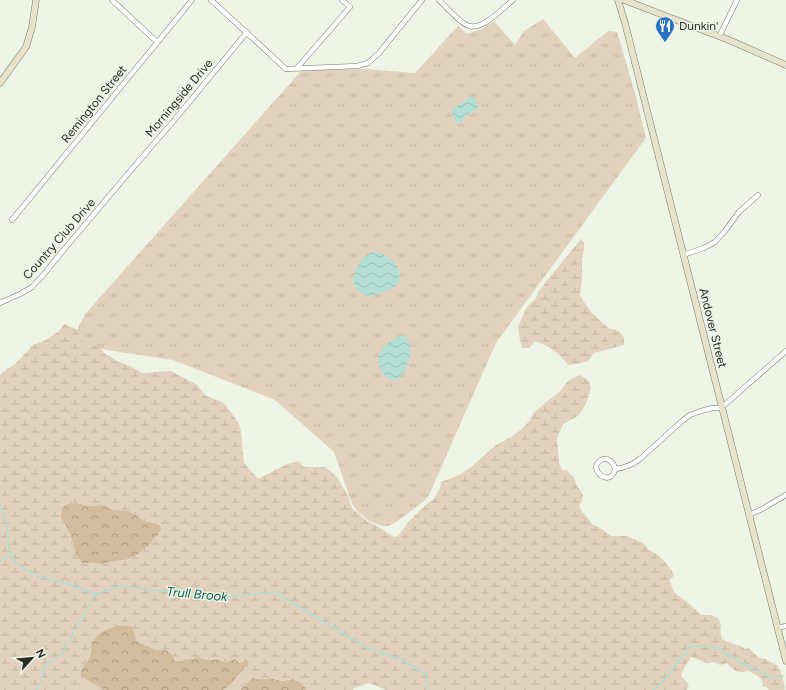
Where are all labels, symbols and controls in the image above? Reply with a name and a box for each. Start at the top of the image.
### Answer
restaurant icon: Dunkin' [654,15,676,43]
place label: Dunkin' [679,19,718,33]
street label: Morningside Drive [142,56,216,140]
street label: Remington Street [59,62,130,146]
street label: Country Club Drive [20,195,98,282]
street label: Andover Street [696,287,730,370]
water label: Trull Brook [166,584,229,604]
north arrow [12,638,52,678]
text: N [33,647,48,660]

